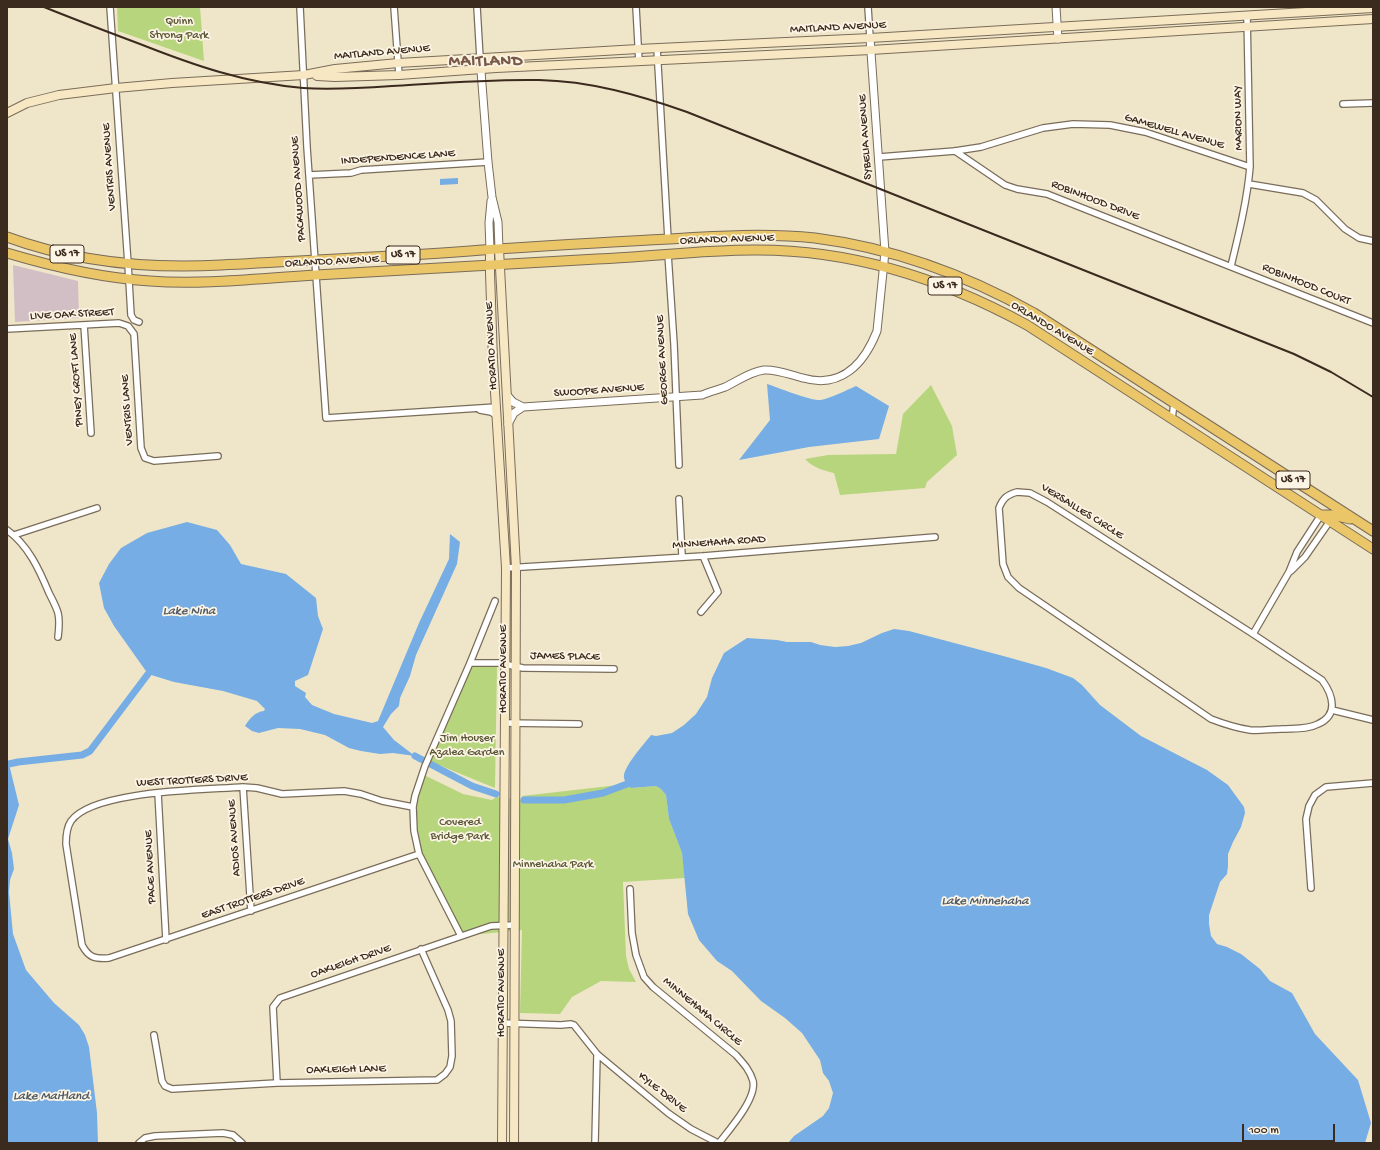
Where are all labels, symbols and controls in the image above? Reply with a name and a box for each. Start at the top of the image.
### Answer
park label: Quinn Strong Park [149,15,209,43]
street label: MAITLAND AVENUE [790,18,886,38]
street label: MAITLAND AVENUE [333,42,431,64]
district label: MAITLAND [449,53,523,73]
street label: MARION WAY [1231,85,1247,151]
street label: SYBELIA AVENUE [856,94,876,180]
street label: GAMEWELL AVENUE [1122,111,1226,153]
street label: VENTRIS AVENUE [100,123,120,211]
street label: PACKWOOD AVENUE [288,136,310,242]
street label: INDEPENDENCE LANE [340,147,456,169]
street label: ROBINHOOD DRIVE [1049,178,1141,224]
street label: ORLANDO AVENUE [680,231,774,249]
road number: US 17 [50,245,84,263]
road number: US 17 [386,246,420,264]
street label: ORLANDO AVENUE [285,252,379,272]
street label: ROBINHOOD COURT [1260,261,1352,309]
road number: US 17 [928,277,962,295]
street label: ORLANDO AVENUE [1008,299,1096,359]
street label: HORATIO AVENUE [482,301,502,391]
street label: LIVE OAK STREET [30,306,114,324]
street label: GEORGE AVENUE [653,315,673,405]
street label: PINEY CROFT LANE [67,333,87,427]
street label: VENTRIS LANE [118,374,138,446]
street label: SWOOPE AVENUE [553,381,645,401]
road number: US 17 [1276,471,1310,489]
street label: VERSAILLES CIRCLE [1038,481,1126,543]
street label: MINNEHAHA ROAD [672,533,766,553]
water label: Lake Nina [163,604,215,620]
street label: HORATIO AVENUE [497,625,511,713]
street label: JAMES PLACE [530,649,600,665]
park label: Jim Houser Azalea Garden [430,732,504,760]
street label: WEST TROTTERS DRIVE [136,771,248,791]
street label: ADIOS AVENUE [225,799,245,877]
park label: Covered Bridge Park [431,816,489,844]
street label: PACE AVENUE [142,830,160,904]
park label: Minnehaha Park [513,858,593,872]
street label: EAST TROTTERS DRIVE [199,875,307,923]
water label: Lake Minnehaha [942,894,1028,910]
street label: OAKLEIGH DRIVE [309,942,393,982]
street label: HORATIO AVENUE [495,949,509,1037]
street label: MINNEHAHA CIRCLE [659,975,745,1049]
street label: OAKLEIGH LANE [306,1062,386,1078]
street label: KYLE DRIVE [635,1069,689,1117]
water label: Lake Maitland [13,1089,89,1105]
scale bar [1244,1116,1337,1142]
text: 100 m [1249,1124,1279,1138]

